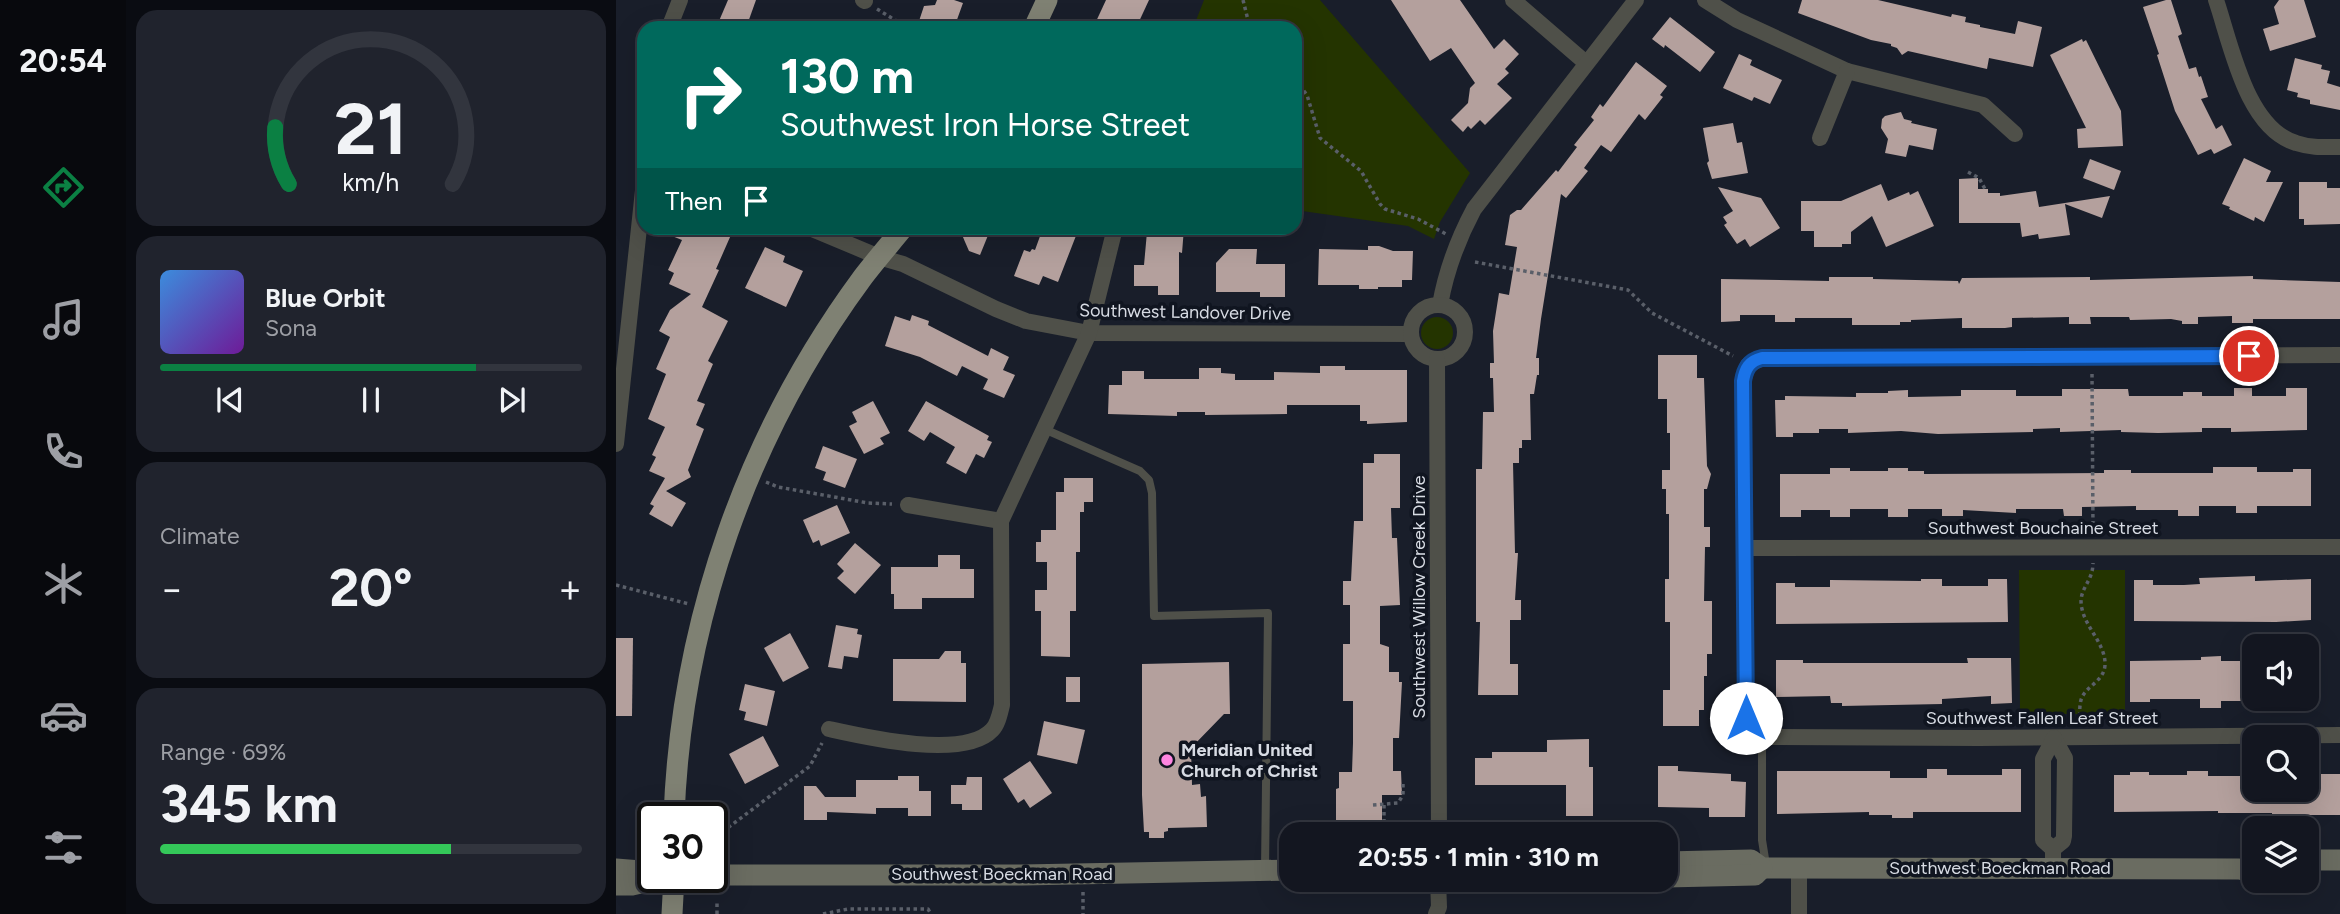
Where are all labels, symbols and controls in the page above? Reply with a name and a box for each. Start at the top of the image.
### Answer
text: 20:54 [19,42,107,80]
text: 130 m [780,46,914,105]
icon: right [665,49,756,140]
text: 21 [335,85,407,172]
text: Southwest Iron Horse Street [780,106,1190,144]
icon: directions [39,163,88,212]
text: km/h [342,167,400,197]
icon: arrive [737,182,775,220]
text: Then [665,185,723,217]
text: Blue Orbit [265,282,386,314]
icon: music [39,295,88,344]
street label: Southwest Landover Drive [1079,299,1291,325]
text: Sona [265,314,317,342]
pin [2219,326,2279,386]
icon: arrive [2230,337,2268,375]
icon: previous [211,381,249,419]
icon: pause [352,381,390,419]
icon: next [493,381,531,419]
icon: phone [39,427,88,476]
street label: Southwest Willow Creek Drive [1408,475,1430,719]
street label: Southwest Bouchaine Street [1928,517,2159,539]
text: Climate [160,522,239,550]
text: 20° [329,557,413,619]
icon: climate [39,559,88,608]
text: − [160,566,184,612]
text: + [558,566,582,612]
map controls [2242,634,2319,893]
button: sound [2242,634,2319,711]
position arrow [1709,681,1783,755]
icon: car [39,691,88,740]
street label: Southwest Fallen Leaf Street [1926,707,2158,729]
button: search [2242,725,2319,802]
text: Range · 69% [160,738,286,766]
place label: Meridian United Church of Christ [1181,739,1318,782]
marker: Meridian United Church of Christ [1159,752,1175,768]
text: 345 km [160,773,338,835]
speed limit sign: 30 [637,802,728,893]
button: layers [2242,816,2319,893]
icon: filters [39,823,88,872]
text: 20:55 · 1 min · 310 m [1358,841,1599,873]
street label: Southwest Boeckman Road [1889,857,2111,879]
street label: Southwest Boeckman Road [891,863,1113,885]

